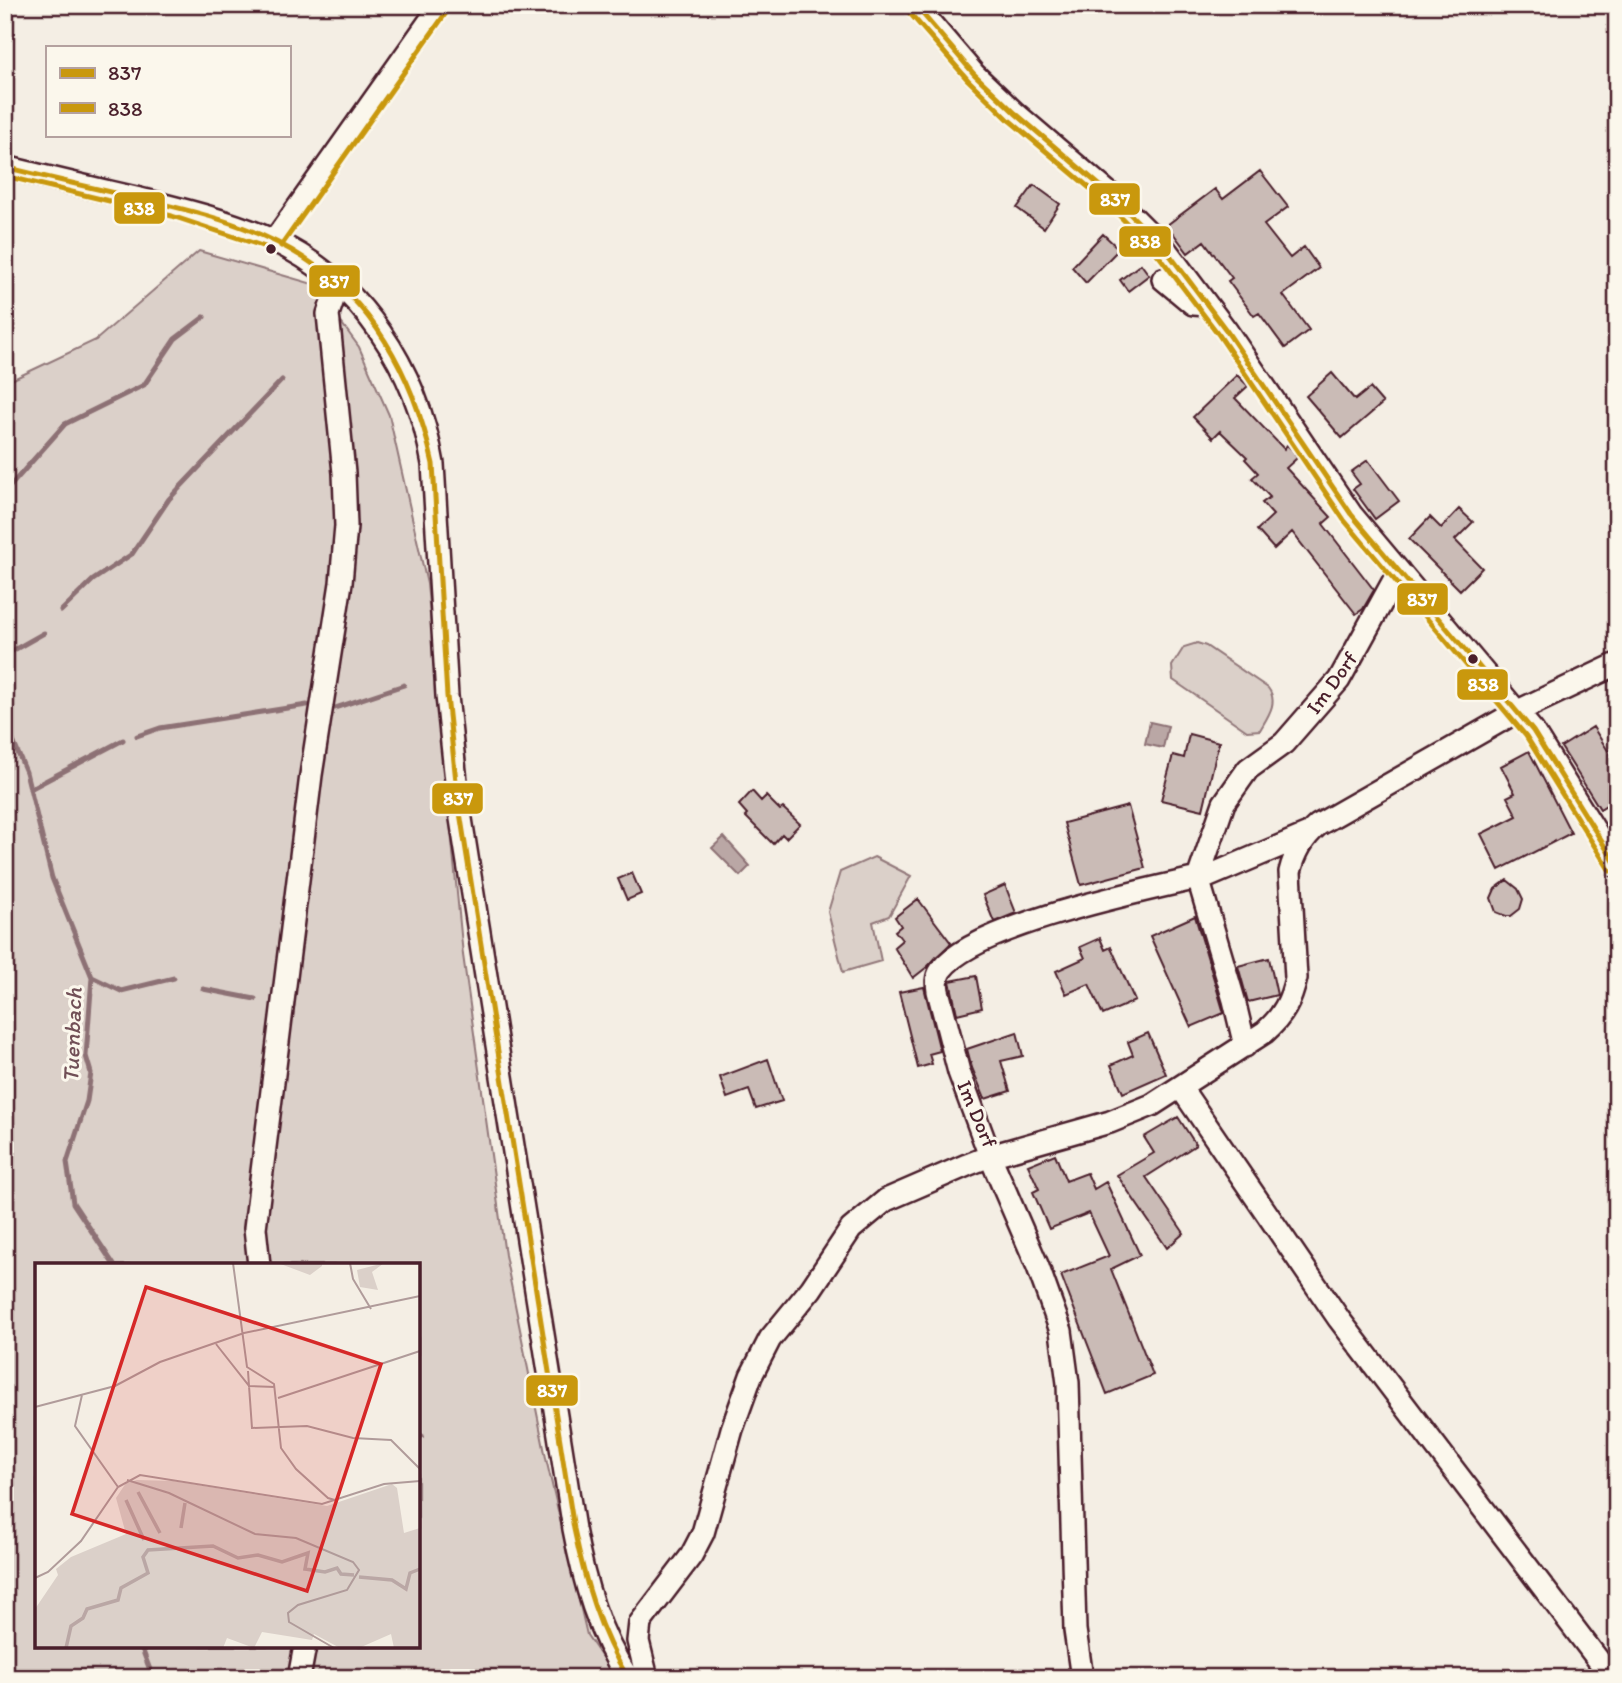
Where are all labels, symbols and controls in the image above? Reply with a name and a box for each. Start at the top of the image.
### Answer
legend [46,46,290,136]
text: 837 [108,60,141,85]
text: 838 [108,96,142,121]
line badge: 837 [1088,182,1141,216]
text: 837 [1100,188,1131,211]
line badge: 838 [113,191,166,225]
text: 838 [123,197,155,220]
line badge: 838 [1118,225,1172,258]
text: 838 [1129,230,1161,253]
unlabelled marker [264,242,278,256]
line badge: 837 [308,264,361,298]
text: 837 [319,270,350,293]
line badge: 837 [1396,582,1449,616]
text: 837 [1407,588,1438,611]
street label: Im Dorf [1301,647,1363,719]
unlabelled marker [1466,652,1480,666]
line badge: 838 [1456,668,1509,701]
text: 838 [1467,673,1499,696]
line badge: 837 [431,782,484,815]
text: 837 [443,787,474,810]
water label: Tuenbach [56,986,88,1083]
street label: Im Dorf [952,1076,1003,1151]
inset map [35,1263,420,1648]
line badge: 837 [525,1374,579,1407]
text: 837 [537,1379,568,1402]

